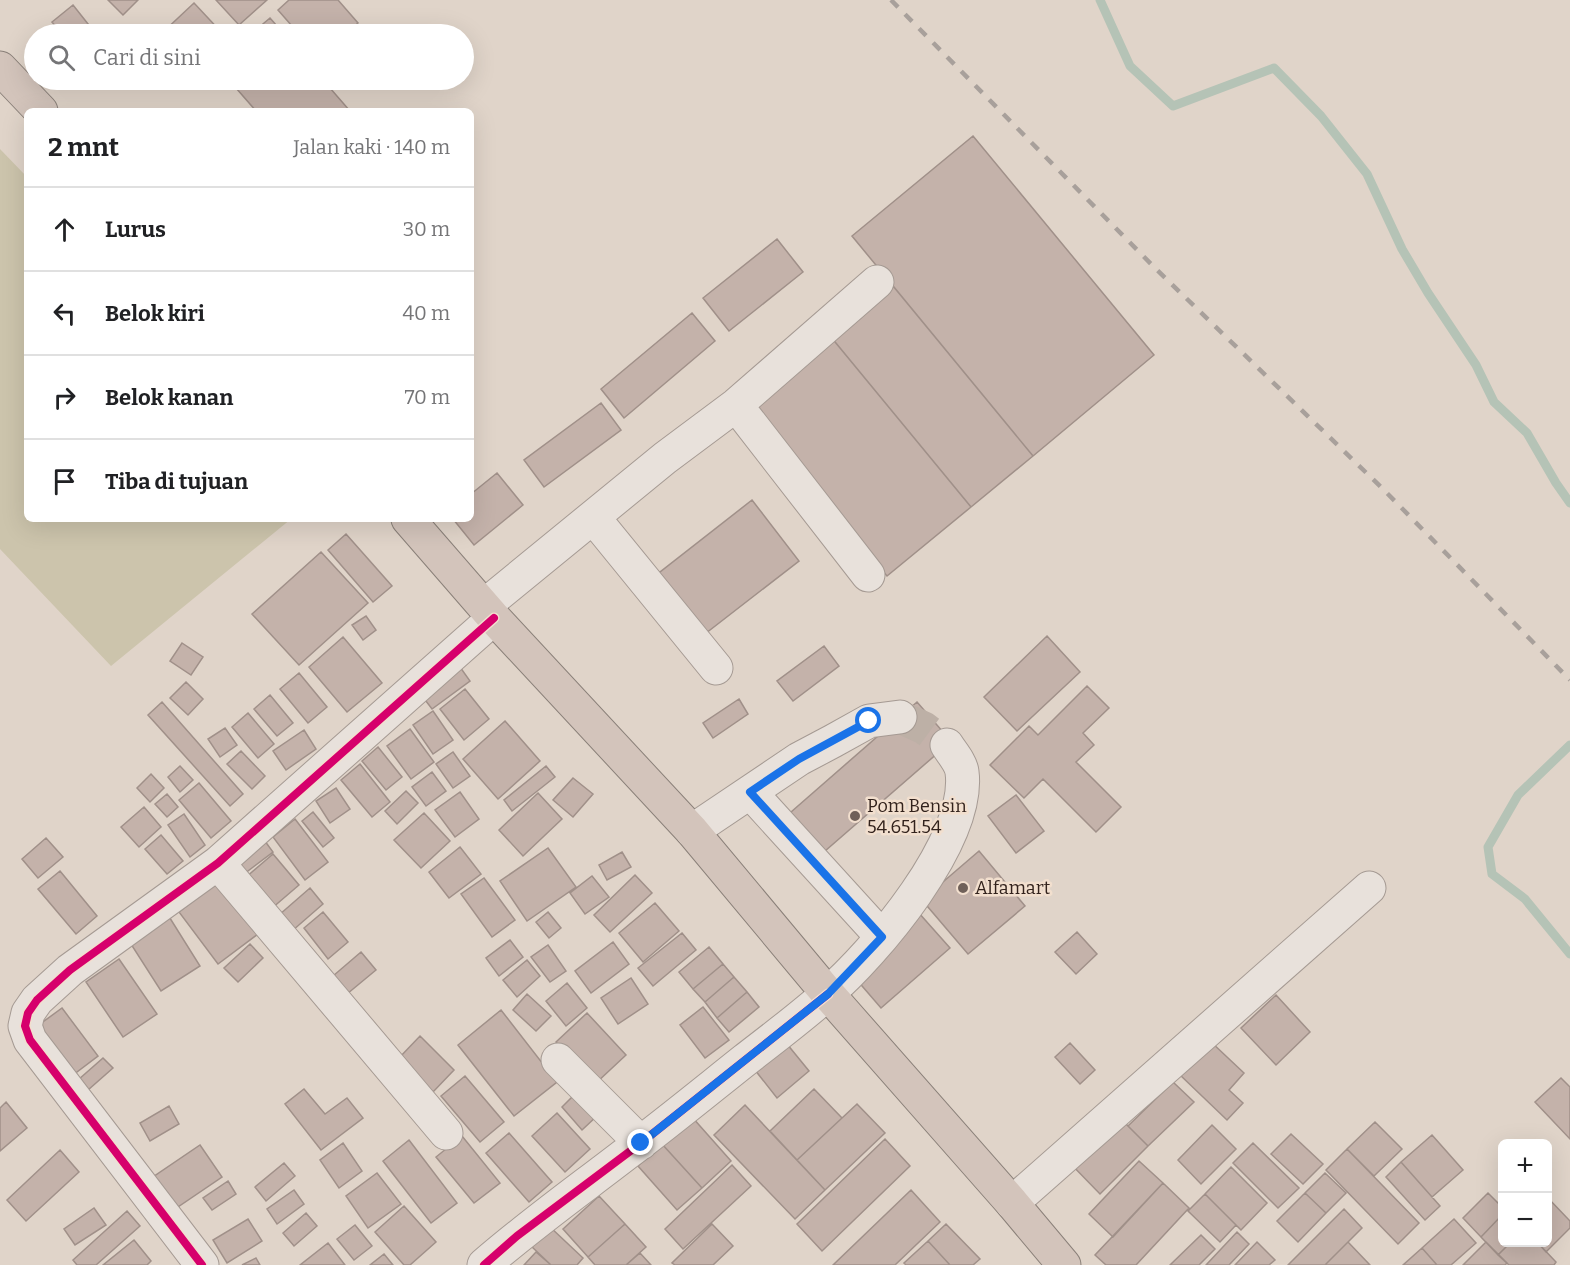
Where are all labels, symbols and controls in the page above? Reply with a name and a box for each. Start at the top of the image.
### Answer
search box [24,24,474,90]
icon: search [45,41,78,74]
text: Cari di sini [93,44,201,71]
text: 2 mnt [48,132,119,163]
text: Jalan kaki · 140 m [293,135,450,159]
icon: ahead [48,213,81,246]
text: Lurus [105,216,166,243]
text: 30 m [403,217,450,241]
icon: left [48,297,81,330]
text: Belok kiri [105,300,205,327]
text: 40 m [402,301,450,325]
icon: right [48,381,81,414]
text: Belok kanan [105,384,233,411]
text: 70 m [404,385,450,409]
icon: arrive [48,465,81,498]
text: Tiba di tujuan [105,468,248,495]
route start [855,707,881,733]
place label: Pom Bensin 54.651.54 [867,795,967,838]
marker: Pom Bensin 54.651.54 [848,809,862,823]
place label: Alfamart [975,877,1051,899]
marker: Alfamart [956,881,970,895]
route end [627,1129,653,1155]
map controls [1498,1139,1552,1247]
button: + [1498,1139,1552,1193]
button: − [1498,1193,1552,1247]

